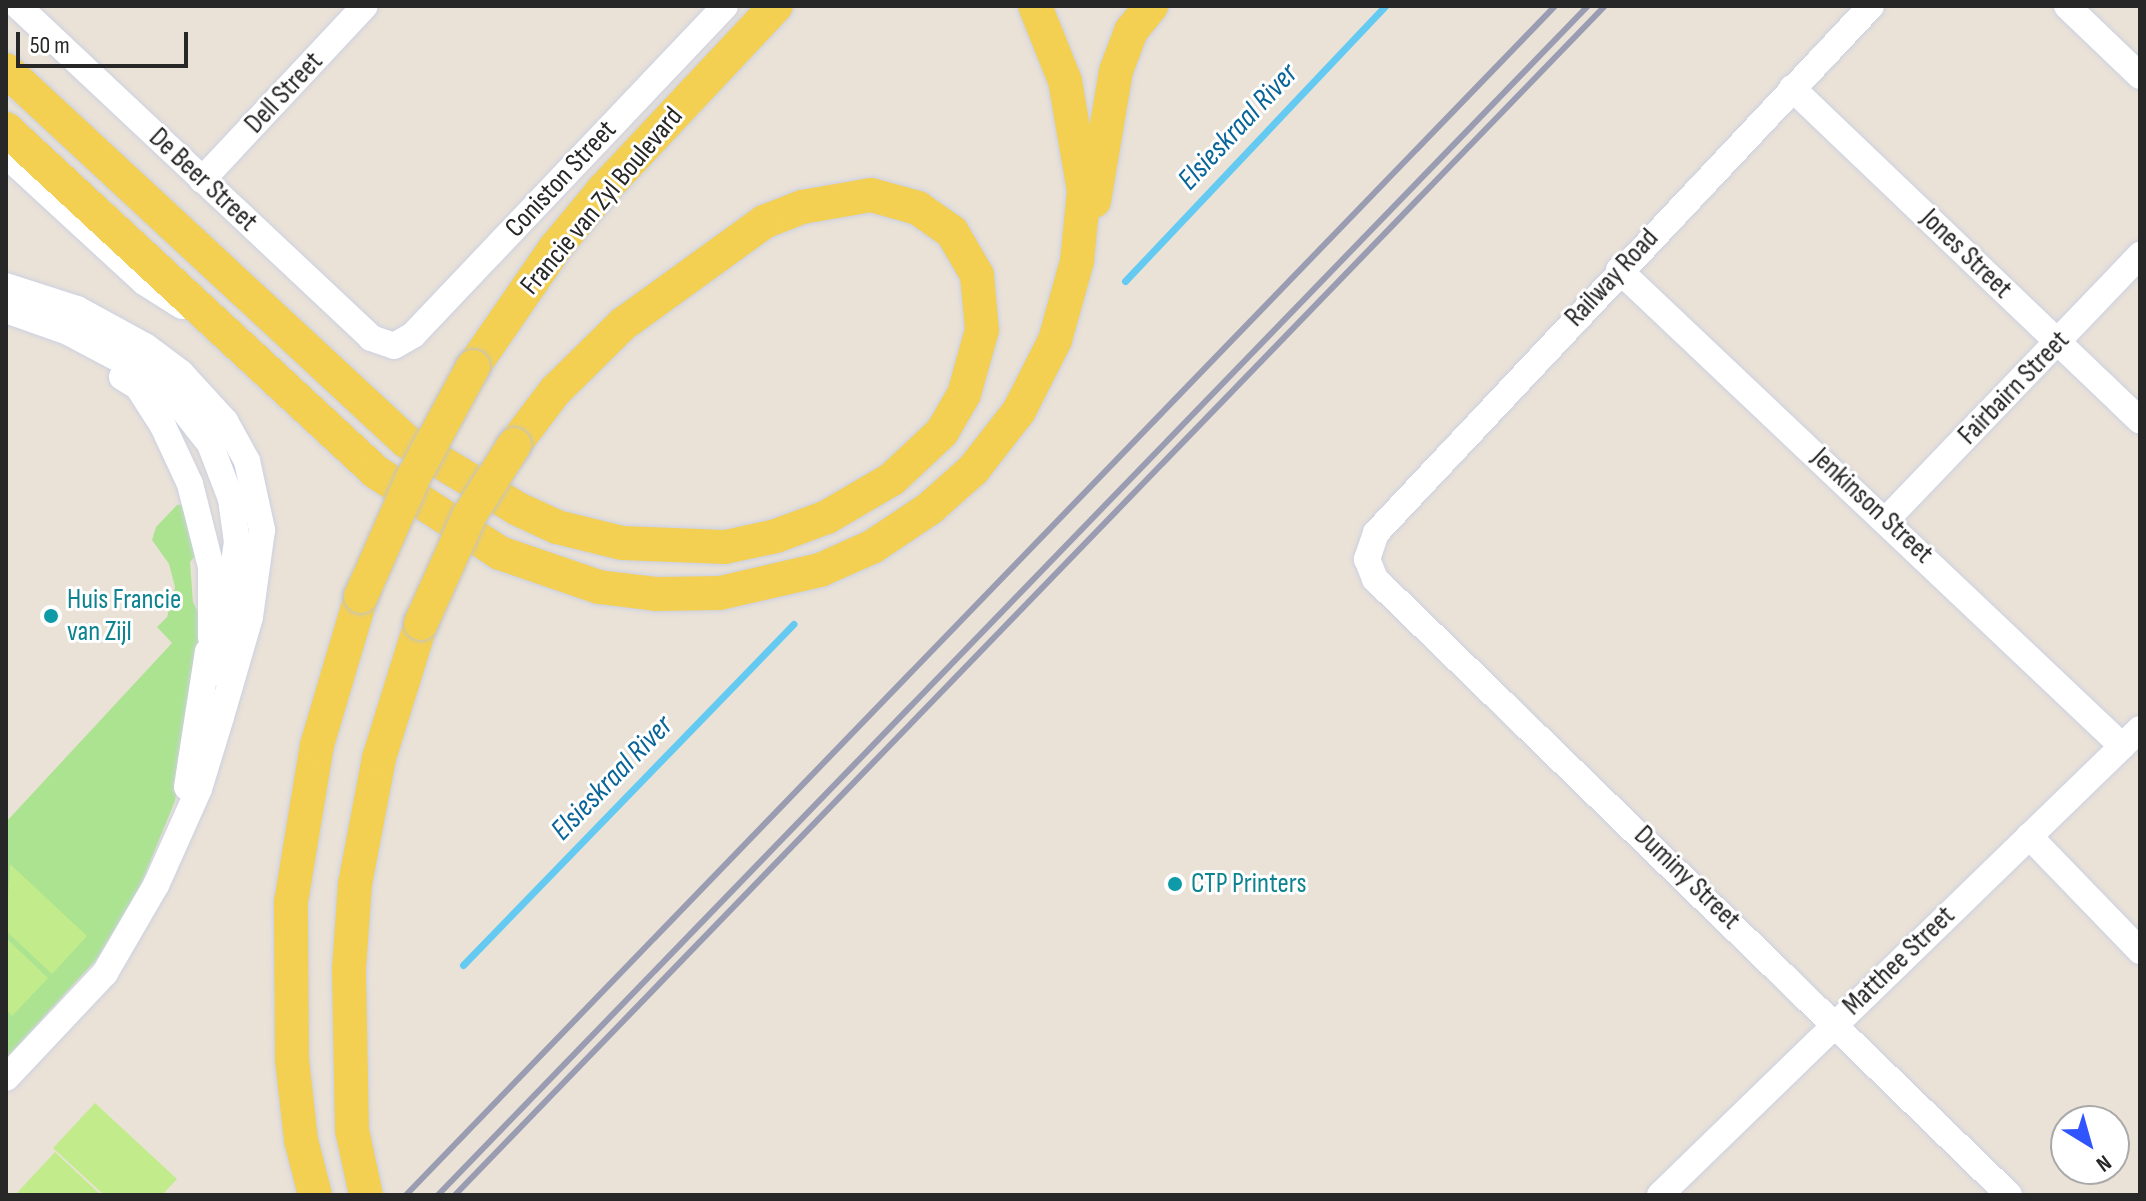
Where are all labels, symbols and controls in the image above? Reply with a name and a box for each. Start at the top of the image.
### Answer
scale bar [20,16,192,66]
text: 50 m [30,31,70,60]
street label: Dell Street [238,45,330,141]
water label: Elsieskraal River [1170,56,1306,198]
street label: Francie van Zyl Boulevard [514,100,690,302]
street label: Coniston Street [498,114,624,244]
street label: De Beer Street [142,121,264,239]
street label: Jones Street [1913,202,2019,306]
street label: Railway Road [1558,222,1666,334]
street label: Fairbairn Street [1951,324,2077,452]
street label: Jenkinson Street [1804,441,1940,571]
place label: Huis Francie van Zijl [67,583,181,649]
marker: Huis Francie van Zijl [42,607,60,625]
water label: Elsieskraal River [544,708,680,848]
street label: Duminy Street [1627,819,1747,937]
place label: CTP Printers [1191,867,1306,901]
marker: CTP Printers [1166,875,1184,893]
street label: Matthee Street [1836,899,1962,1023]
north arrow [2050,1105,2130,1185]
text: N [2091,1149,2116,1177]

